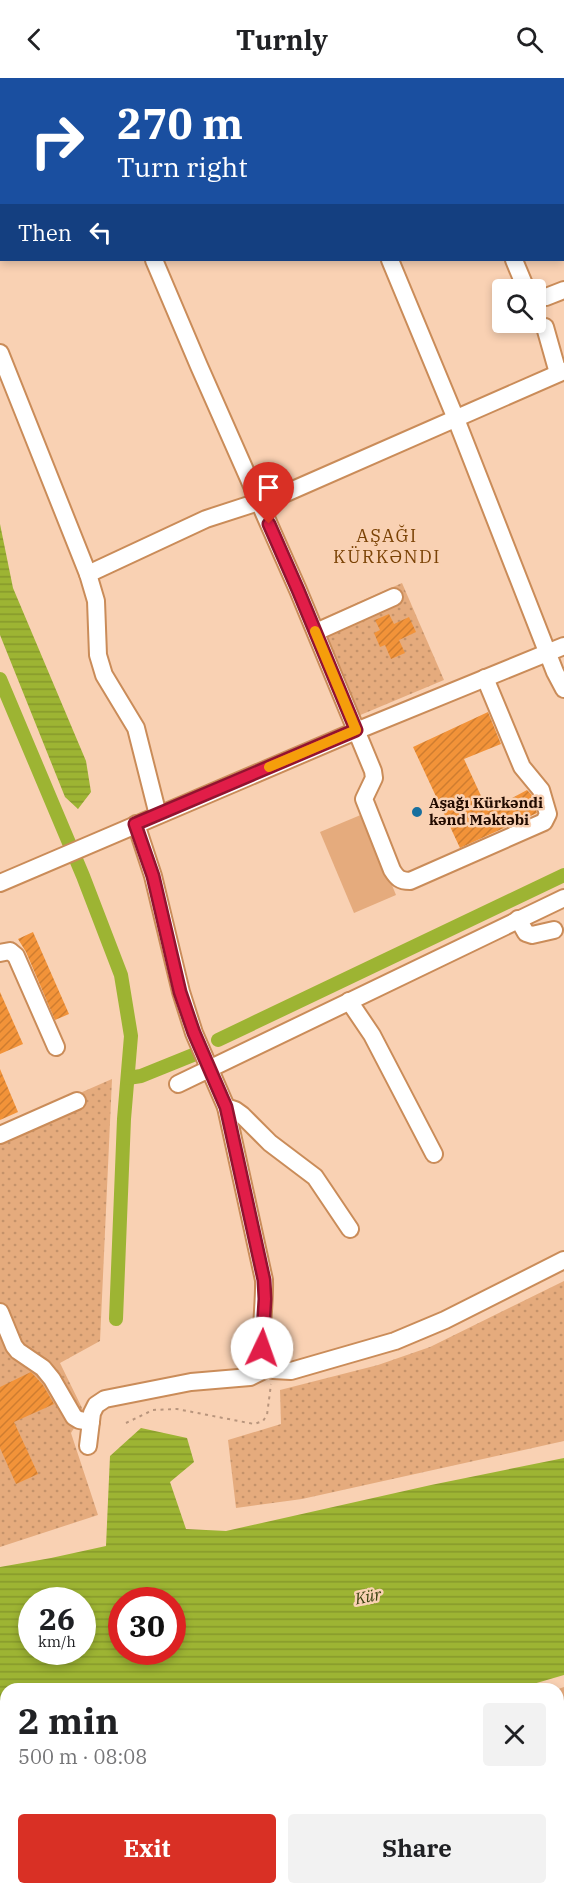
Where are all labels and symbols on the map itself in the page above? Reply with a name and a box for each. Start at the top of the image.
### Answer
pin [243,462,294,524]
district label: AŞAĞI KÜRKƏNDI [333,524,441,568]
place label: Aşağı Kürkəndi kənd Məktəbi [429,793,543,829]
marker: Aşağı Kürkəndi kənd Məktəbi [410,805,424,819]
position arrow [230,1316,294,1380]
water label: Kür [352,1583,384,1609]
speed limit sign: 30 [108,1587,186,1665]

